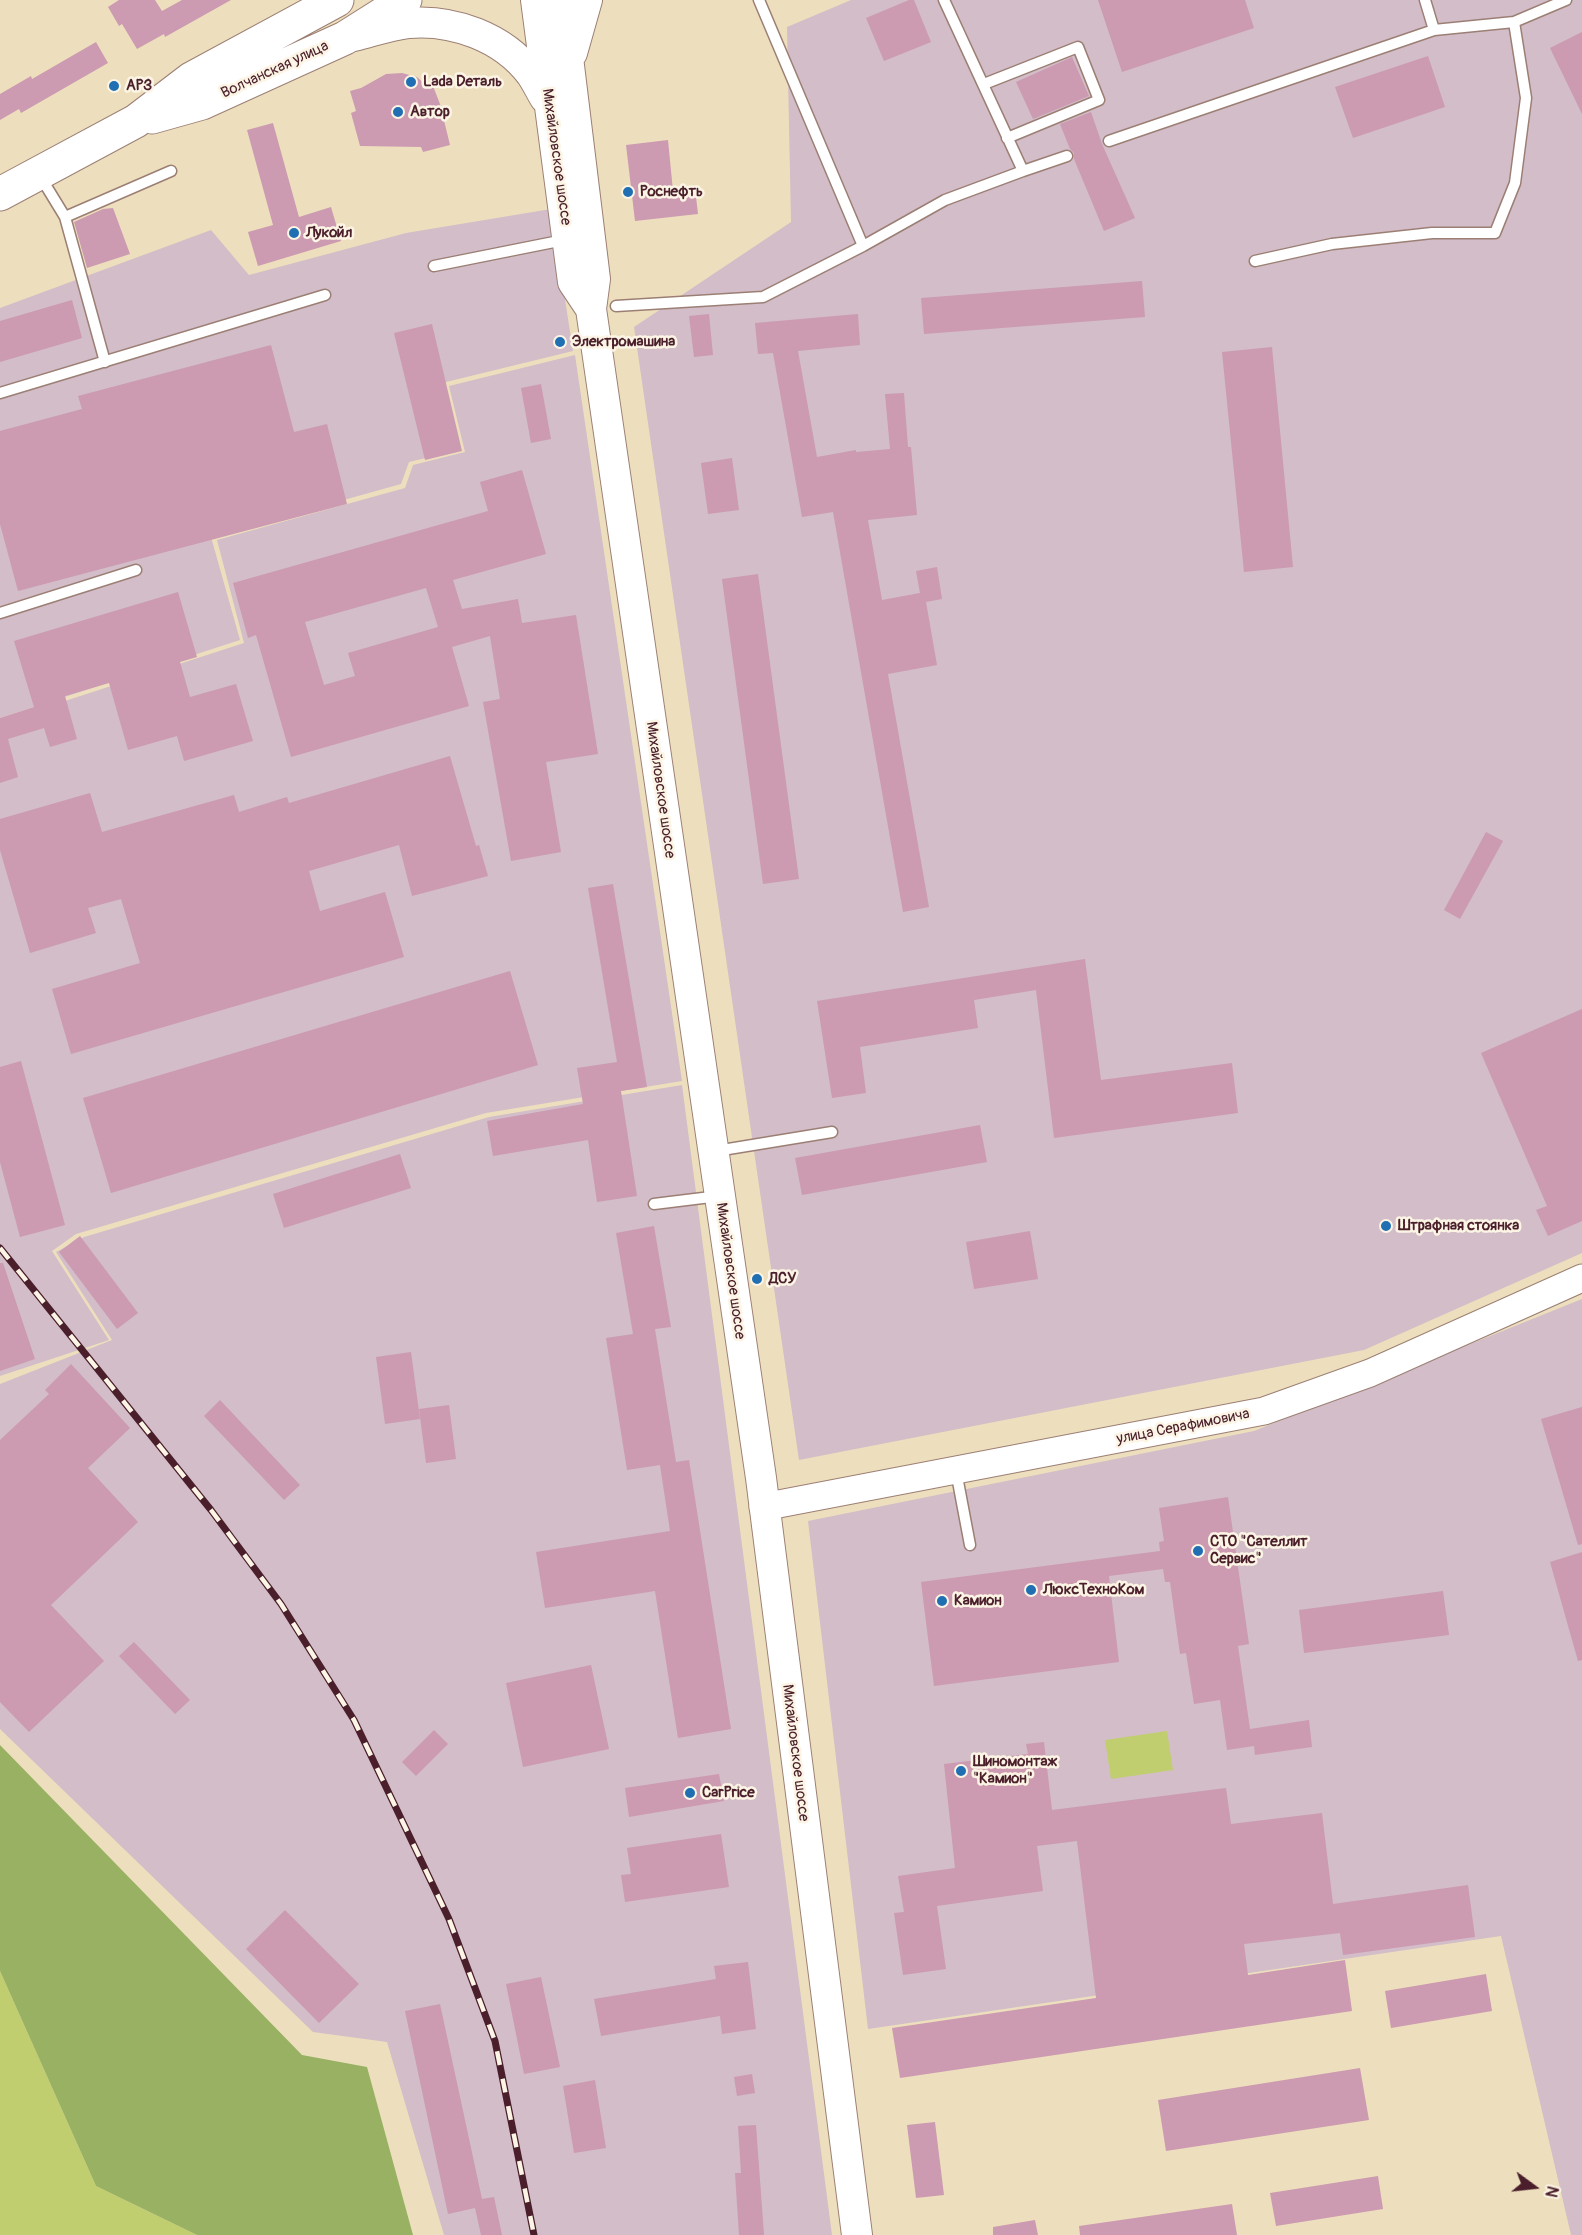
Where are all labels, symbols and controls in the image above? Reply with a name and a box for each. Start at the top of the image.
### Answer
street label: Волчанская улица [218,37,332,103]
place label: Lada Dеталь [423,73,502,91]
marker: Lada Dеталь [404,75,418,89]
place label: АРЗ [126,77,152,95]
marker: АРЗ [107,79,121,93]
street label: Михайловское шоссе [537,87,575,227]
place label: Автор [410,103,450,121]
marker: Автор [391,105,405,119]
place label: Роснефть [640,183,703,201]
marker: Роснефть [621,185,635,199]
place label: Лукойл [306,224,352,242]
marker: Лукойл [287,226,301,240]
place label: Электромашина [572,333,675,351]
marker: Электромашина [553,335,567,349]
street label: Михайловское шоссе [641,720,679,860]
street label: Михайловское шоссе [711,1201,749,1341]
place label: Штрафная стоянка [1398,1217,1519,1235]
marker: Штрафная стоянка [1379,1219,1393,1233]
place label: ДСУ [769,1270,796,1288]
marker: ДСУ [750,1272,764,1286]
street label: улица Серафимовича [1115,1405,1251,1449]
place label: СТО "Сателлит Сервис" [1210,1533,1308,1568]
marker: СТО "Сателлит Сервис" [1191,1544,1205,1558]
place label: ЛюксТехноКом [1043,1581,1144,1599]
marker: ЛюксТехноКом [1024,1583,1038,1597]
place label: Камион [954,1592,1002,1610]
marker: Камион [935,1594,949,1608]
street label: Михайловское шоссе [778,1683,812,1823]
place label: Шиномонтаж "Камион" [973,1753,1057,1788]
marker: Шиномонтаж "Камион" [954,1764,968,1778]
place label: CarPrice [702,1784,755,1802]
marker: CarPrice [683,1786,697,1800]
north arrow [1504,2157,1564,2217]
text: N [1540,2184,1562,2199]

